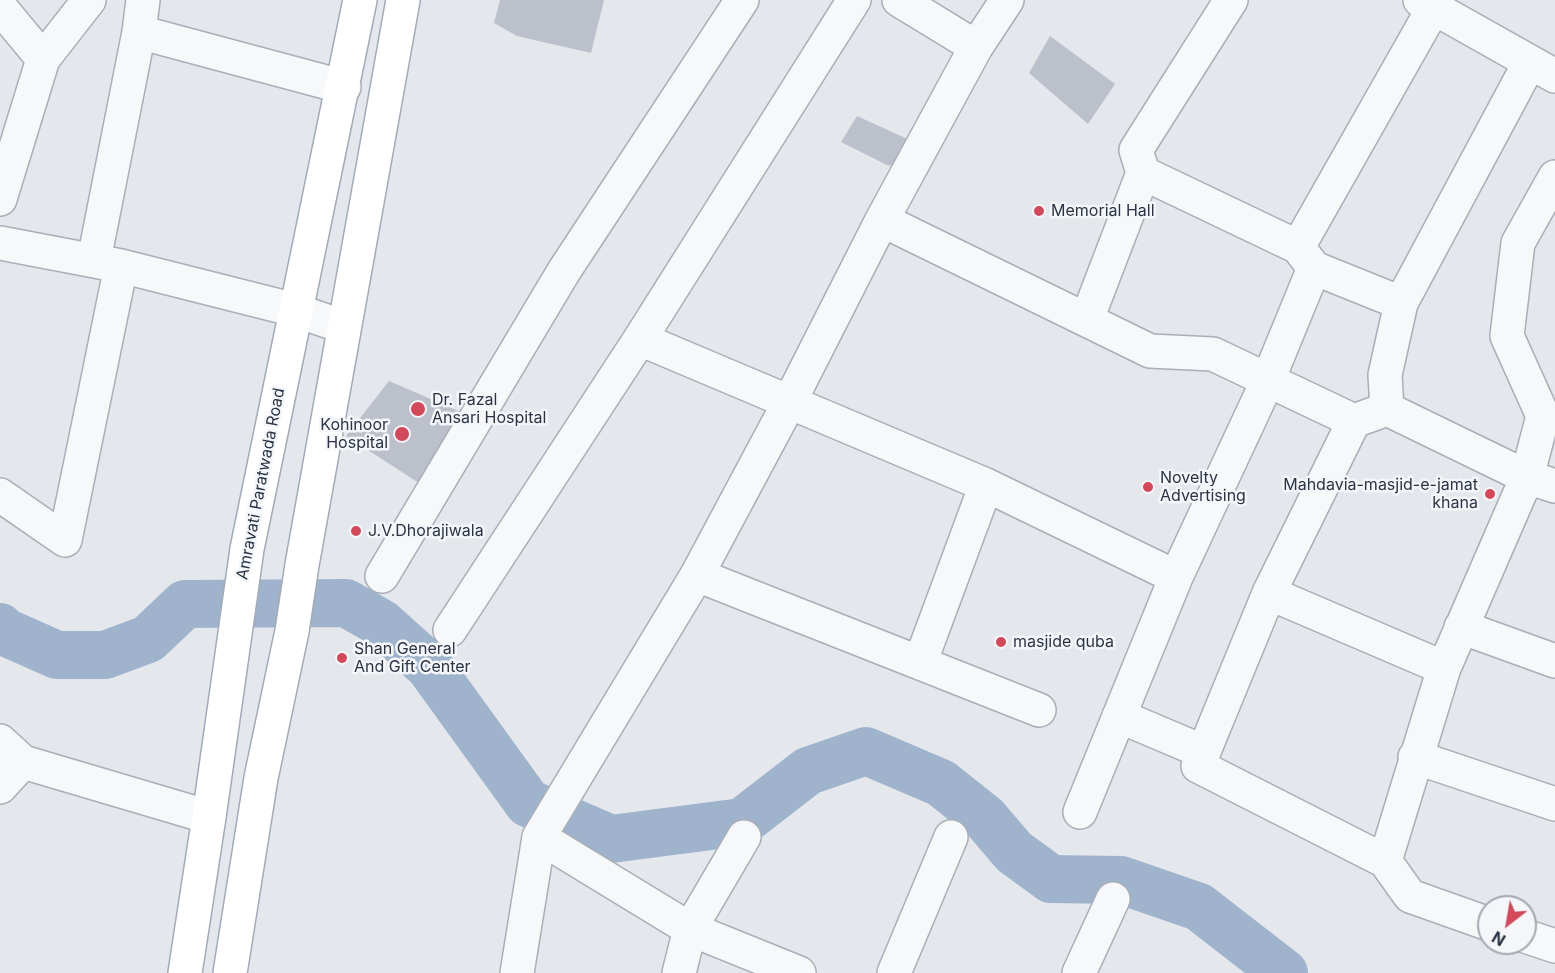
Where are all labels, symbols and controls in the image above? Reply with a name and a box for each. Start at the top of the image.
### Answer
place label: Memorial Hall [1051,201,1155,221]
marker: Memorial Hall [1032,204,1046,218]
street label: Amravati Paratwada Road [233,386,289,582]
place label: Dr. Fazal Ansari Hospital [432,390,546,428]
marker: Dr. Fazal Ansari Hospital [409,400,427,418]
place label: Kohinoor Hospital [320,415,388,453]
marker: Kohinoor Hospital [393,425,411,443]
place label: Novelty Advertising [1160,468,1246,506]
place label: Mahdavia-masjid-e-jamat khana [1283,475,1478,513]
marker: Novelty Advertising [1141,480,1155,494]
marker: Mahdavia-masjid-e-jamat khana [1483,487,1497,501]
place label: J.V.Dhorajiwala [368,521,484,541]
marker: J.V.Dhorajiwala [349,524,363,538]
place label: masjide quba [1013,632,1114,652]
marker: masjide quba [994,635,1008,649]
place label: Shan General And Gift Center [354,639,471,677]
marker: Shan General And Gift Center [335,651,349,665]
north arrow [1477,895,1537,955]
text: N [1488,927,1509,950]

